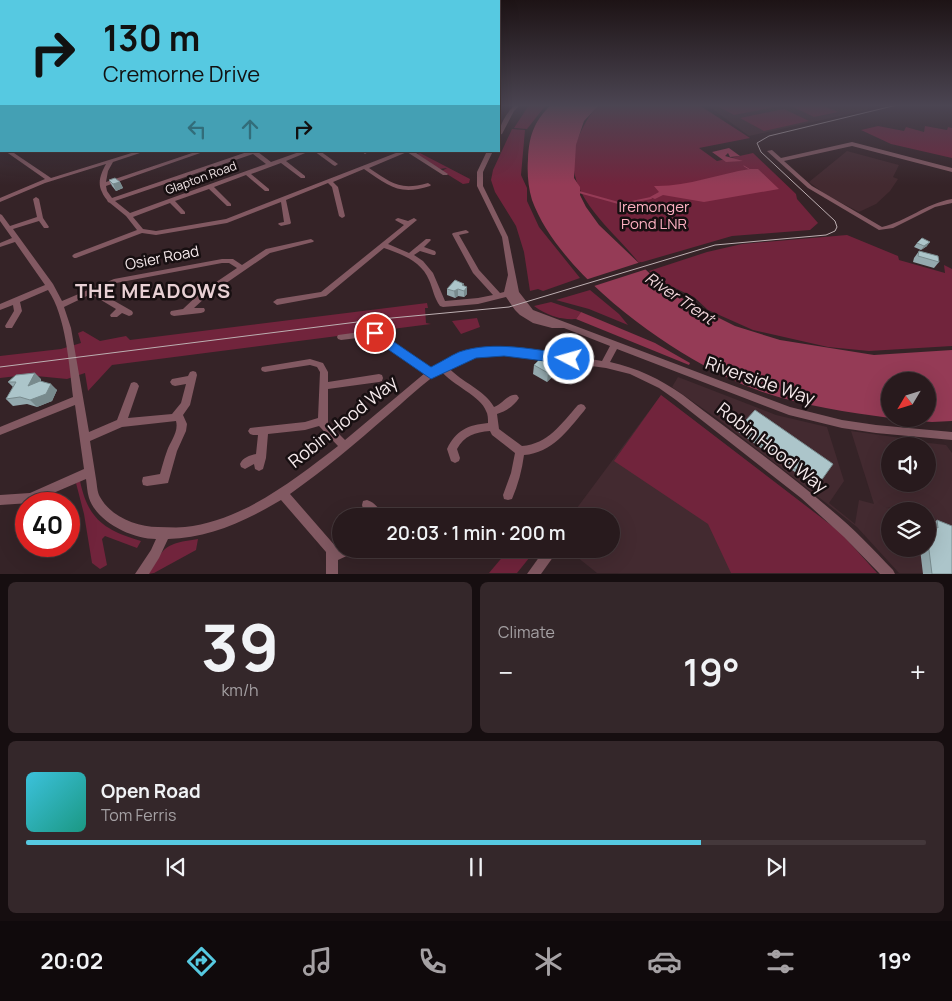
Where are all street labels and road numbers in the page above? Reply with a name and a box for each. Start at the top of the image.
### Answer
street label: Glapton Road [163,157,239,198]
street label: Osier Road [123,240,201,275]
street label: Riverside Way [702,350,819,410]
street label: Robin Hood Way [283,369,402,473]
street label: Robin Hood Way [712,397,833,498]

